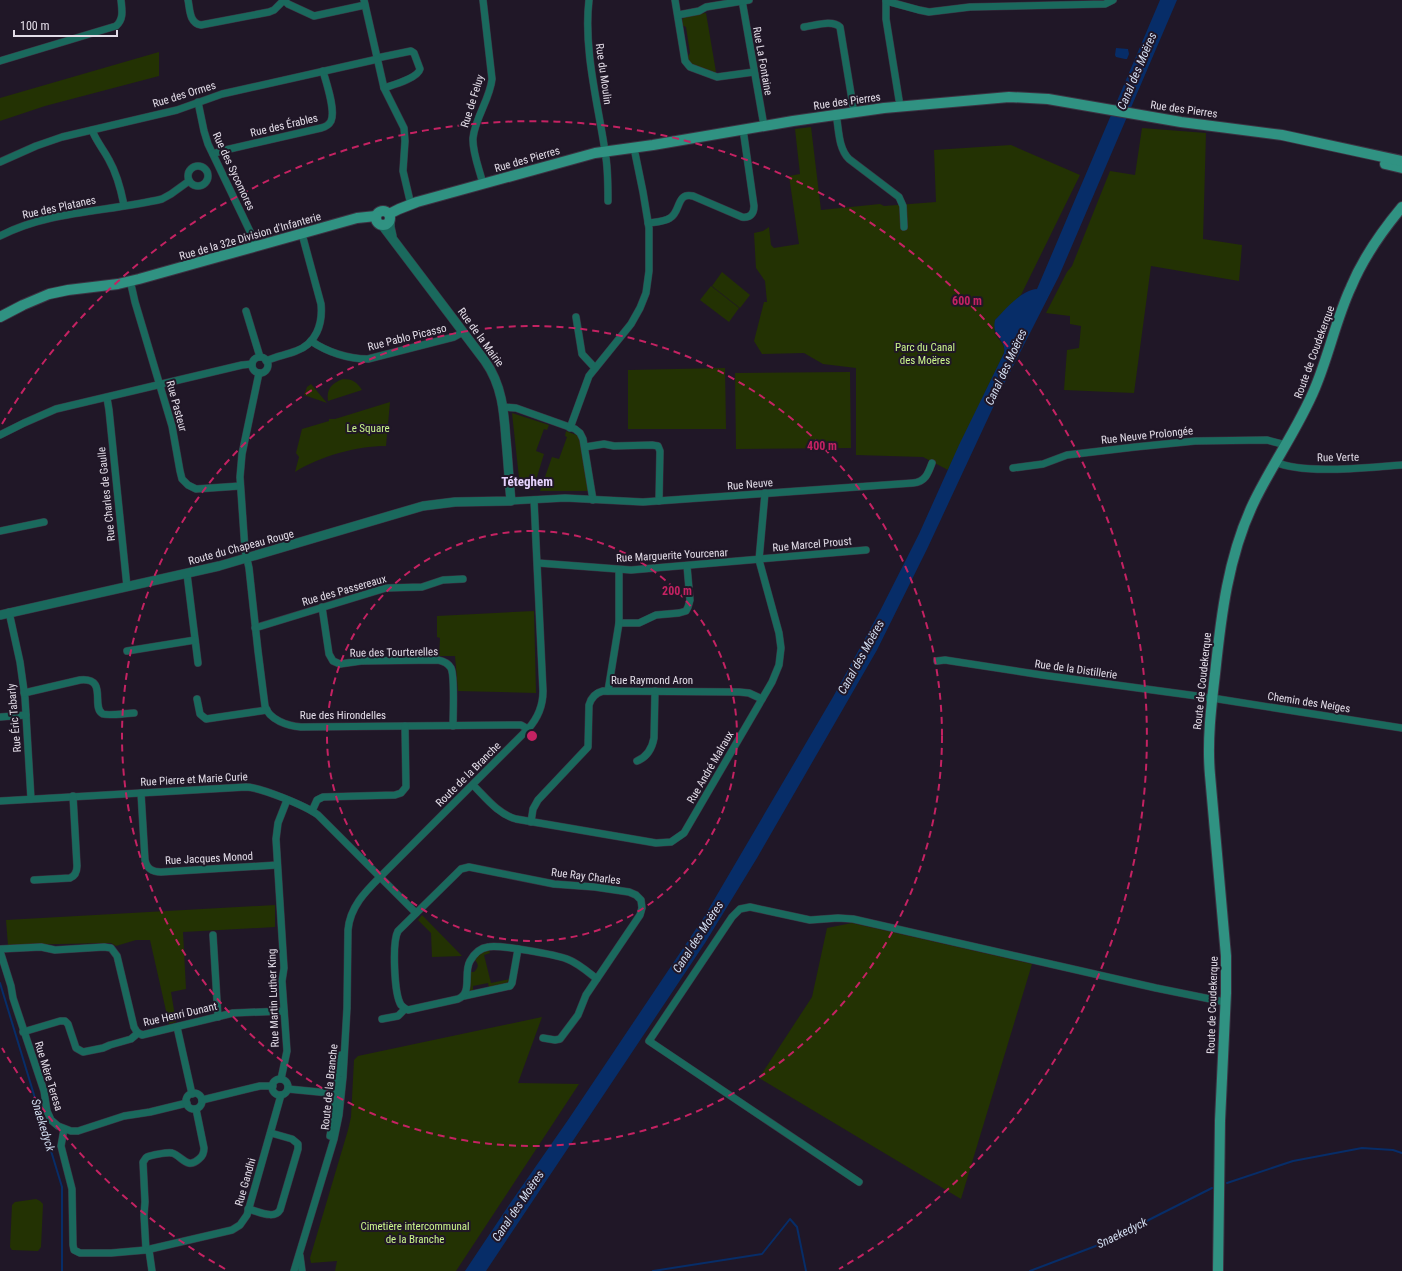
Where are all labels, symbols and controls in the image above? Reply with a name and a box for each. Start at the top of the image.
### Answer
scale bar [14,12,117,38]
text: 100 m [20,19,50,33]
street label: Rue La Fontaine [750,26,775,96]
water label: Canal des Moëres [1114,30,1160,112]
street label: Rue du Moulin [593,43,614,106]
street label: Rue de Feluy [458,73,487,129]
street label: Rue des Ormes [151,79,217,110]
street label: Rue des Pierres [813,90,881,113]
street label: Rue des Pierres [1150,98,1218,121]
street label: Rue des Érables [249,111,319,140]
street label: Rue des Sycomores [210,130,257,212]
street label: Rue des Pierres [493,144,561,175]
street label: Rue des Platanes [21,193,97,222]
street label: Rue de la 32e Division d'Infanterie [178,210,322,263]
text: 600 m [952,294,982,308]
street label: Route de Coudekerque [1292,304,1337,400]
street label: Rue de la Mairie [455,305,506,369]
street label: Rue Pablo Picasso [366,321,448,354]
water label: Canal des Moëres [982,327,1030,407]
park label: Parc du Canal des Moëres [895,341,955,367]
street label: Rue Pasteur [163,379,190,434]
park label: Le Square [346,422,390,435]
street label: Rue Neuve Prolongée [1100,424,1194,447]
text: 400 m [807,439,837,453]
street label: Rue Charles de Gaulle [95,446,118,542]
street label: Rue Verte [1317,451,1359,464]
district label: Téteghem [501,474,553,489]
street label: Rue Neuve [727,476,773,493]
street label: Route du Chapeau Rouge [187,527,295,568]
street label: Rue Marcel Proust [772,535,852,554]
street label: Rue Marguerite Yourcenar [616,546,729,565]
street label: Rue des Passereaux [300,572,388,609]
text: 200 m [662,584,692,598]
water label: Canal des Moëres [835,618,887,696]
street label: Route de Coudekerque [1191,632,1214,730]
street label: Rue des Tourterelles [350,645,438,660]
street label: Rue de la Distillerie [1034,657,1118,682]
street label: Rue Raymond Aron [611,674,693,687]
street label: Rue Éric Tabarly [5,683,24,753]
street label: Chemin des Neiges [1267,690,1351,715]
street label: Rue des Hirondelles [300,709,386,722]
centre of rings [525,729,539,743]
street label: Rue André Malraux [684,729,737,806]
street label: Route de la Branche [433,739,503,809]
street label: Rue Pierre et Marie Curie [140,770,248,789]
street label: Rue Jacques Monod [165,850,253,867]
street label: Rue Ray Charles [550,866,621,887]
water label: Canal des Moëres [670,899,726,975]
street label: Rue Martin Luther King [265,948,282,1048]
street label: Route de Coudekerque [1204,956,1221,1054]
street label: Rue Henri Dunant [142,1000,218,1029]
street label: Rue Mère Teresa [32,1040,65,1113]
street label: Route de la Branche [319,1043,340,1131]
water label: Snaekedyck [28,1097,58,1154]
street label: Rue Gandhi [232,1157,259,1208]
water label: Canal des Moëres [489,1168,547,1244]
water label: Snaekedyck [1094,1214,1150,1251]
park label: Cimetière intercommunal de la Branche [360,1220,470,1246]

